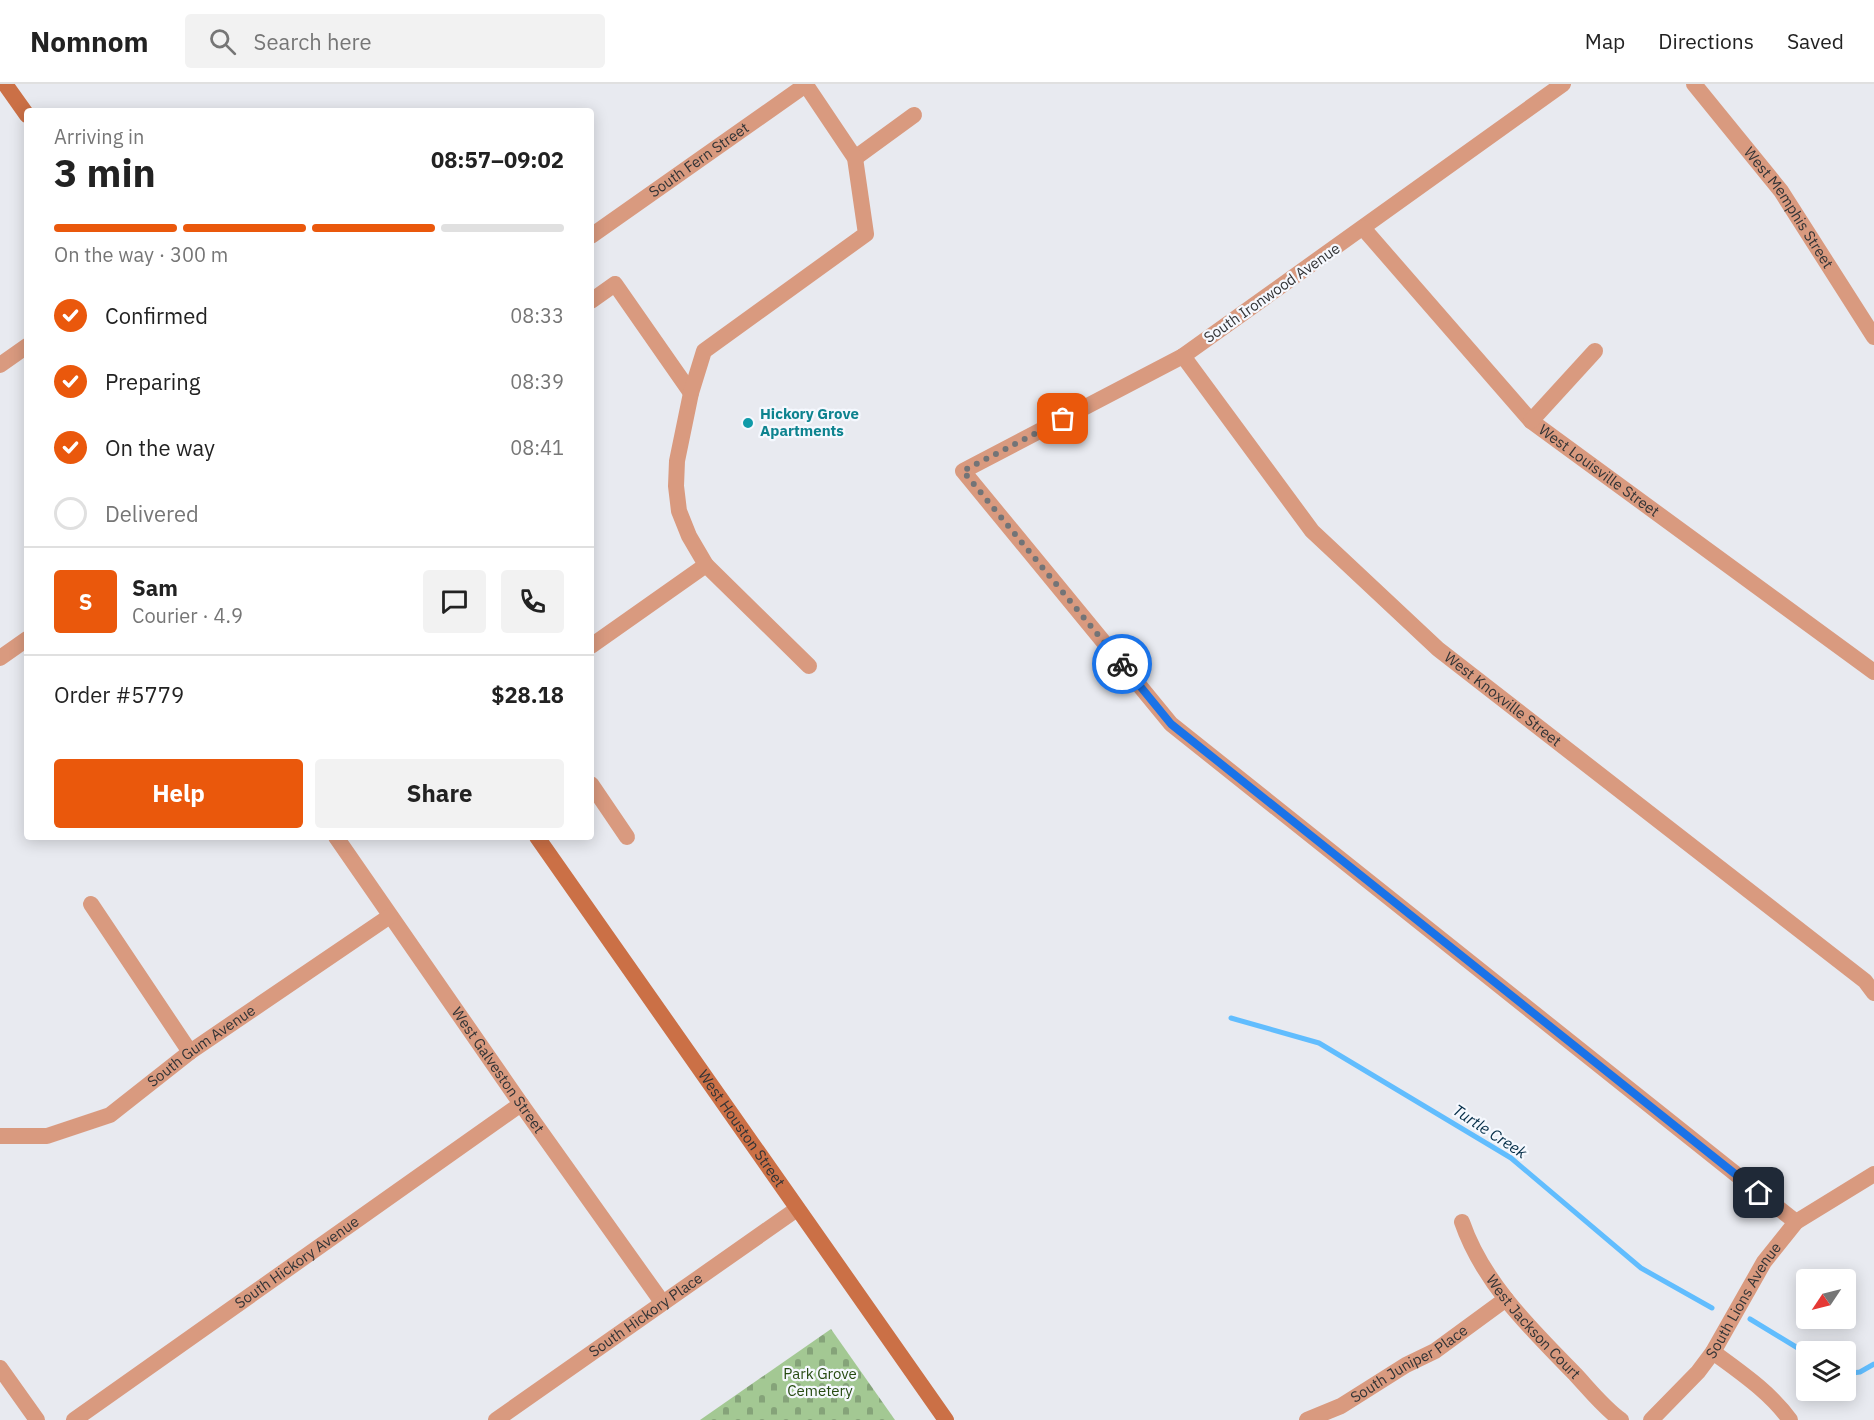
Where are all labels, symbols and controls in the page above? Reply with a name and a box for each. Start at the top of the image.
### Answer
search box [185,14,605,68]
text: Nomnom [30,23,149,60]
icon: search [206,25,239,58]
text: Search here [254,27,372,56]
text: Map [1585,27,1625,55]
text: Directions [1658,27,1754,55]
text: Saved [1787,27,1844,55]
street label: South Fern Street [645,118,752,201]
text: Arriving in [54,123,144,150]
street label: West Memphis Street [1740,143,1838,272]
text: 08:57–09:02 [431,145,564,174]
text: 3 min [54,147,156,198]
street label: South Ironwood Avenue [1200,238,1343,347]
text: On the way · 300 m [54,241,228,268]
icon: check [54,299,87,332]
text: Confirmed [105,301,208,330]
text: 08:33 [510,302,564,329]
icon: check [54,365,87,398]
text: Preparing [105,367,200,396]
text: 08:39 [510,368,564,395]
pin [1037,393,1088,444]
icon: bag [1046,402,1079,435]
place label: Hickory Grove Apartments [760,404,859,440]
marker: Hickory Grove Apartments [741,416,755,430]
street label: West Louisville Street [1535,420,1663,521]
icon: check [54,431,87,464]
text: On the way [105,433,215,462]
text: 08:41 [510,434,564,461]
text: Delivered [105,499,199,528]
button: chat [423,570,486,633]
button: phone [501,570,564,633]
text: Sam [132,573,178,602]
text: S [79,587,92,616]
text: Courier · 4.9 [132,602,243,629]
courier [1092,634,1152,694]
street label: West Knoxville Street [1441,647,1565,750]
icon: bike [1106,648,1139,681]
text: Order #5779 [54,680,184,709]
text: $28.18 [491,680,564,709]
button: Help [54,759,303,828]
button: Share [315,759,564,828]
street label: South Gum Avenue [143,1000,259,1091]
street label: West Galveston Street [448,1003,549,1137]
street label: West Houston Street [694,1066,790,1191]
water label: Turtle Creek [1449,1100,1531,1163]
pin [1733,1167,1784,1218]
icon: home [1742,1176,1775,1209]
street label: South Hickory Avenue [231,1212,362,1312]
street label: South Lions Avenue [1701,1238,1785,1362]
street label: South Hickory Place [585,1268,706,1361]
north arrow [1796,1269,1856,1329]
map controls [1796,1269,1856,1401]
street label: West Jackson Court [1482,1271,1585,1383]
street label: South Juniper Place [1347,1320,1471,1407]
button: layers [1796,1341,1856,1401]
park label: Park Grove Cemetery [783,1364,857,1400]

